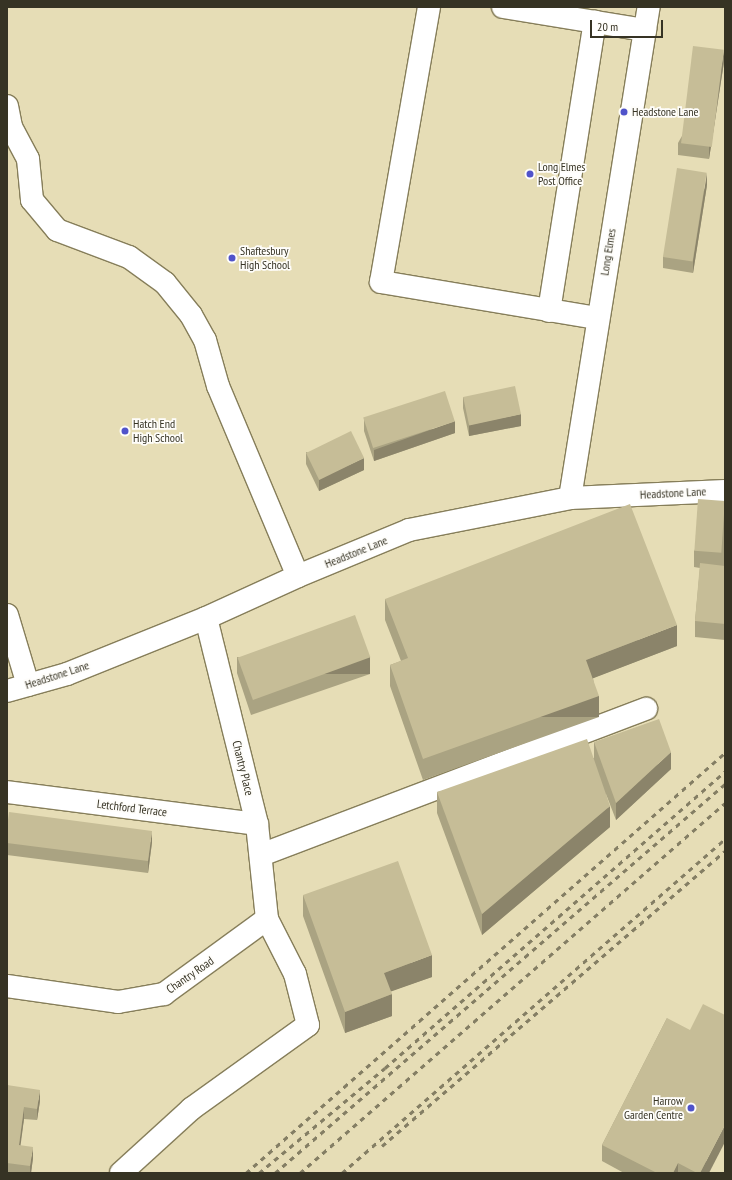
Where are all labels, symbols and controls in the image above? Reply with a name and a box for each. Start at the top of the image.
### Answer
scale bar [592,12,665,38]
text: 20 m [597,19,618,34]
place label: Headstone Lane [632,105,698,119]
marker: Headstone Lane [619,107,629,117]
place label: Long Elmes Post Office [538,160,585,188]
marker: Long Elmes Post Office [525,169,535,179]
street label: Long Elmes [597,227,619,277]
place label: Shaftesbury High School [240,244,290,272]
marker: Shaftesbury High School [227,253,237,263]
place label: Hatch End High School [133,417,183,445]
marker: Hatch End High School [120,426,130,436]
street label: Headstone Lane [639,484,707,502]
street label: Headstone Lane [323,533,389,571]
street label: Headstone Lane [23,658,91,692]
street label: Chantry Place [229,739,257,797]
street label: Letchford Terrace [96,797,168,819]
street label: Chantry Road [163,953,217,997]
place label: Harrow Garden Centre [624,1094,683,1122]
marker: Harrow Garden Centre [686,1103,696,1113]

